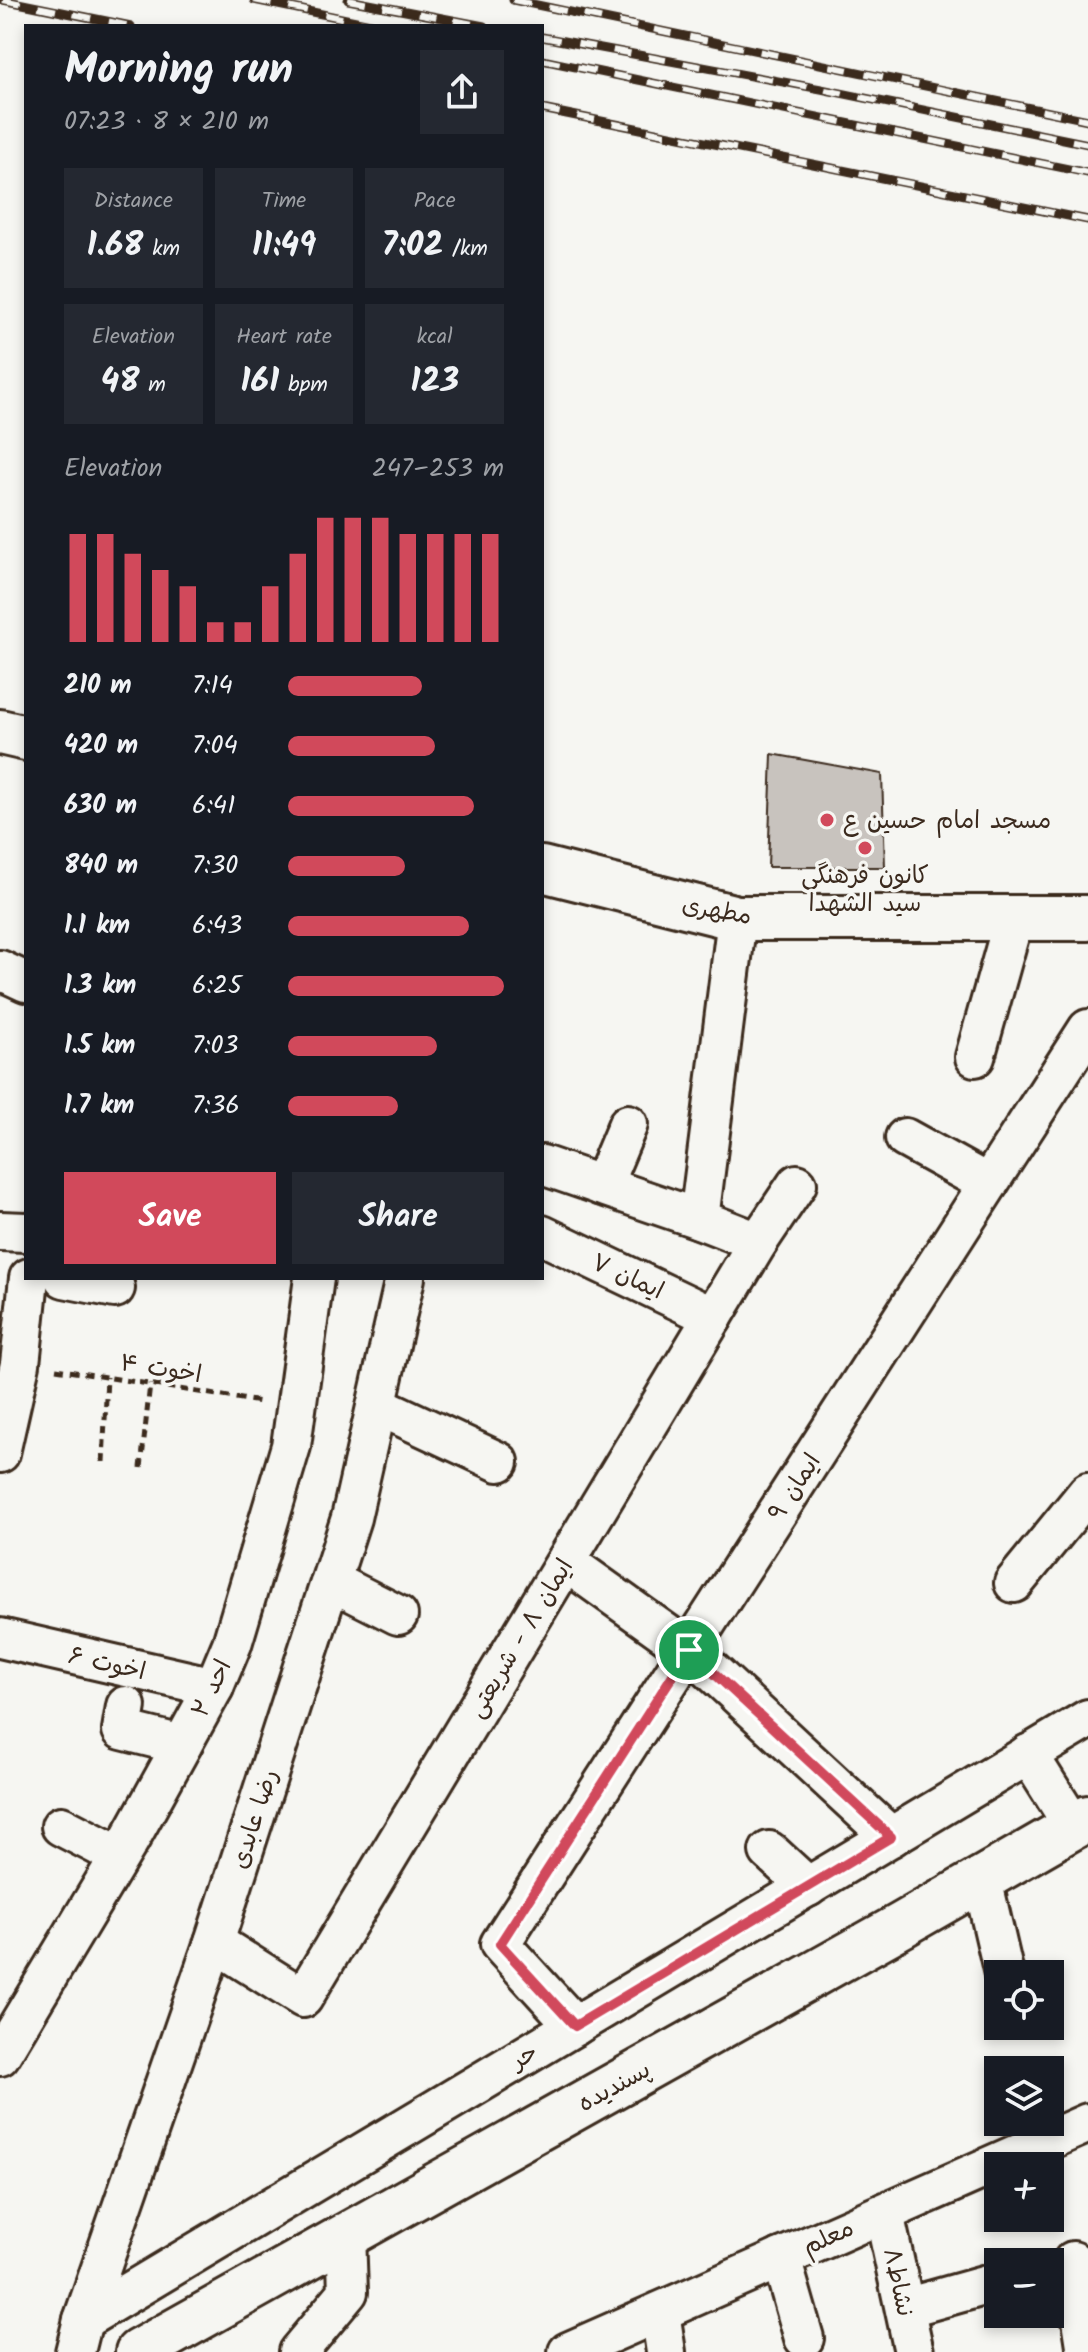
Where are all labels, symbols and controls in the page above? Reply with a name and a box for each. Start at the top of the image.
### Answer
text: Morning run [64,36,293,106]
button: share [420,50,504,134]
text: 07:23 · 8 × 210 m [64,101,269,143]
text: Distance [94,184,173,219]
text: Time [262,184,306,219]
text: Pace [414,184,456,219]
text: 1.68 [87,219,143,273]
text: 11:49 [252,219,316,273]
text: 7:02 [382,219,443,273]
text: km [143,232,180,267]
text: /km [443,232,488,267]
text: Elevation [92,320,175,355]
text: Heart rate [236,320,332,355]
text: kcal [417,320,453,355]
text: 48 [101,355,139,409]
text: 161 [240,355,279,409]
text: 123 [410,355,459,409]
text: m [139,368,166,403]
text: bpm [279,368,328,403]
text: Elevation [64,448,162,490]
text: 247–253 m [372,448,504,490]
text: 210 m [64,665,132,707]
text: 7:14 [192,665,233,707]
text: 420 m [64,725,138,767]
text: 7:04 [192,725,238,767]
text: 630 m [64,785,137,827]
text: 6:41 [192,785,235,827]
place label: مسجد امام حسین ع [843,802,1051,841]
marker: مسجد امام حسین ع [818,811,836,829]
marker: کانون فرهنگی سید الشهدا [856,839,874,857]
text: 840 m [64,845,138,887]
text: 7:30 [192,845,238,887]
place label: کانون فرهنگی سید الشهدا [801,857,929,924]
street label: مطهری [679,886,755,937]
text: 1.1 km [64,905,130,947]
text: 6:43 [192,905,242,947]
text: 1.3 km [64,965,136,1007]
text: 6:25 [192,965,242,1007]
text: 1.5 km [64,1025,135,1067]
text: 7:03 [192,1025,238,1067]
text: 1.7 km [64,1085,134,1127]
text: 7:36 [192,1085,240,1127]
button: Save [64,1172,276,1264]
button: Share [292,1172,504,1264]
street label: ایمان ۷ [585,1244,670,1311]
street label: اخوت ۴ [117,1344,204,1395]
street label: ایمان ۹ [759,1446,832,1530]
street label: ایمان ۸ - شریعتی [458,1552,584,1726]
pin [655,1616,723,1684]
icon: arrive [667,1628,711,1672]
street label: اخوت ۶ [64,1637,149,1692]
street label: احد ۲ [182,1653,243,1724]
street label: رضا عابدی [221,1765,290,1874]
map controls [984,1960,1064,2328]
button: locate [984,1960,1064,2040]
street label: حر [502,2034,546,2082]
street label: پسندیده [571,2051,658,2123]
button: layers [984,2056,1064,2136]
button: + [984,2152,1064,2232]
street label: معلم [797,2210,861,2267]
street label: نشاط۸ [871,2244,924,2320]
button: − [984,2248,1064,2328]

